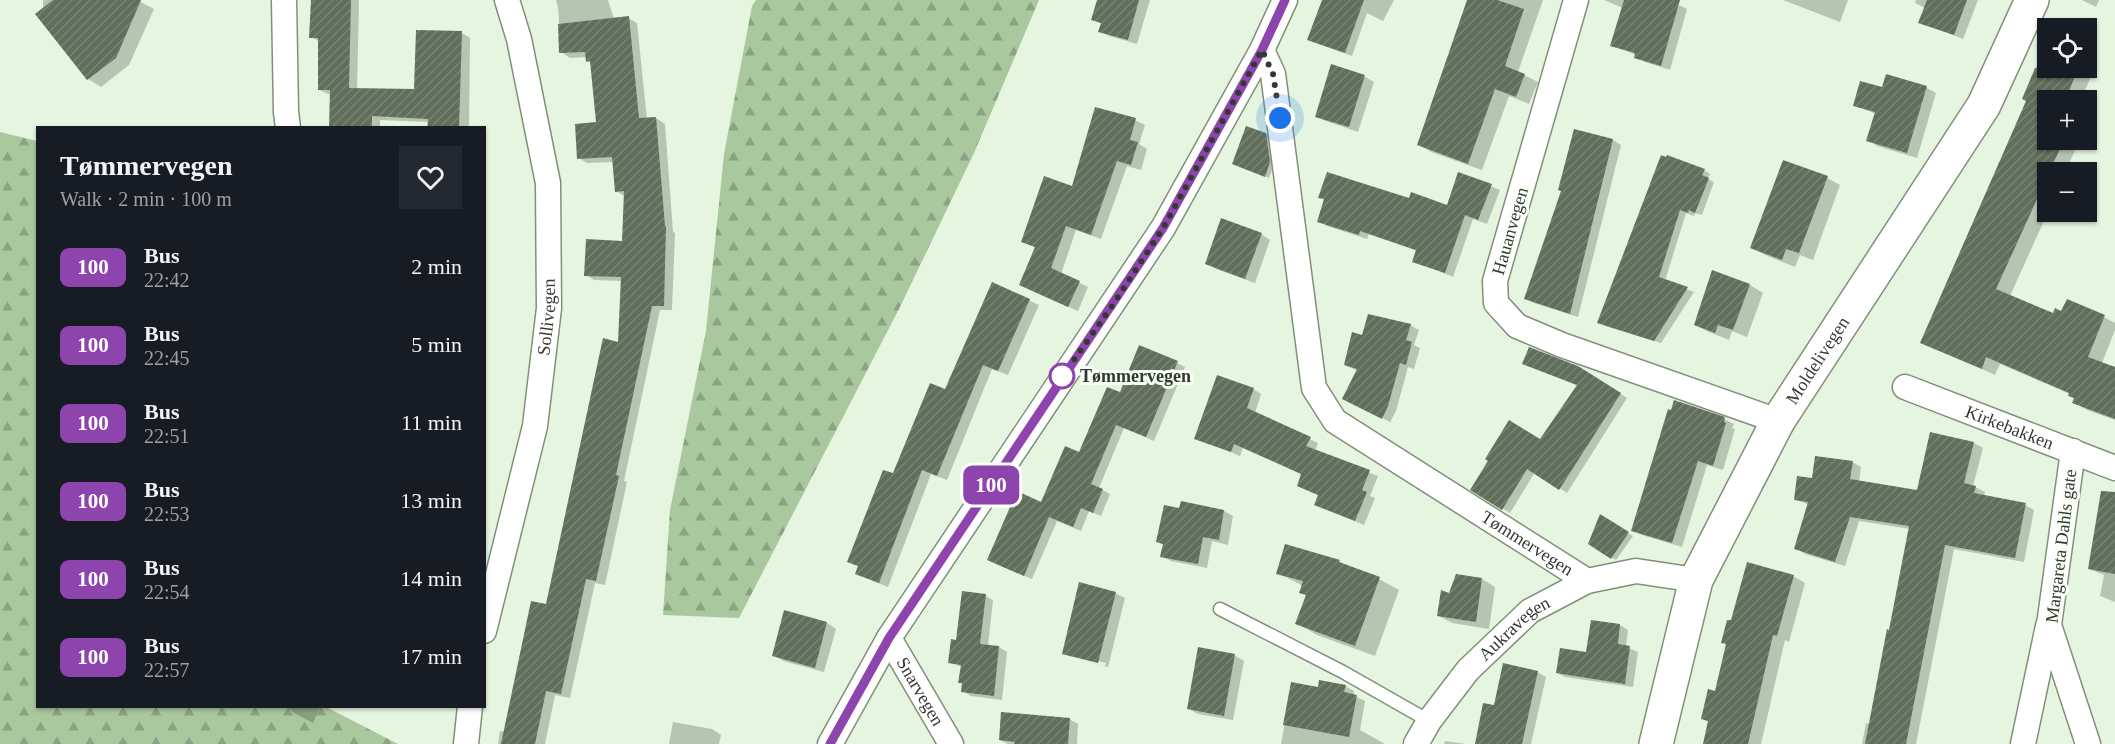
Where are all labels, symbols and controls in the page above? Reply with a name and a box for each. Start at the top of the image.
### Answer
map controls [2037,18,2097,222]
button: locate [2037,18,2097,78]
button: + [2037,90,2097,150]
your location [1265,103,1295,133]
button: heart [399,146,462,209]
text: Tømmervegen [60,150,233,181]
button: − [2037,162,2097,222]
street label: Hauanvegen [1488,185,1532,277]
text: Walk · 2 min · 100 m [60,188,232,210]
text: Bus [144,243,179,268]
text: 2 min [411,254,462,279]
text: 100 [77,255,109,279]
text: 22:42 [144,269,190,291]
street label: Sollivegen [533,278,559,356]
street label: Moldelivegen [1782,313,1853,408]
text: Bus [144,321,179,346]
text: 5 min [411,332,462,357]
text: 100 [77,333,109,357]
text: 22:45 [144,347,190,369]
marker: Tømmervegen [1049,363,1075,389]
place label: Tømmervegen [1080,366,1191,386]
text: Bus [144,399,179,424]
street label: Kirkebakken [1963,401,2056,453]
text: 11 min [401,410,462,435]
text: 100 [77,411,109,435]
text: 22:51 [144,425,190,447]
line badge: 100 [956,466,1026,504]
street label: Margareta Dahls gate [2042,468,2080,624]
text: 100 [975,473,1007,497]
text: Bus [144,477,179,502]
text: 13 min [400,488,462,513]
text: 100 [77,489,109,513]
text: 22:53 [144,503,190,525]
street label: Tømmervegen [1478,507,1577,580]
text: Bus [144,555,179,580]
text: 14 min [400,566,462,591]
text: 100 [77,567,109,591]
text: 22:54 [144,581,190,603]
street label: Aukravegen [1474,592,1553,665]
text: Bus [144,633,179,658]
text: 17 min [400,644,462,669]
text: 100 [77,645,109,669]
street label: Snarvegen [892,654,948,729]
text: 22:57 [144,659,190,681]

